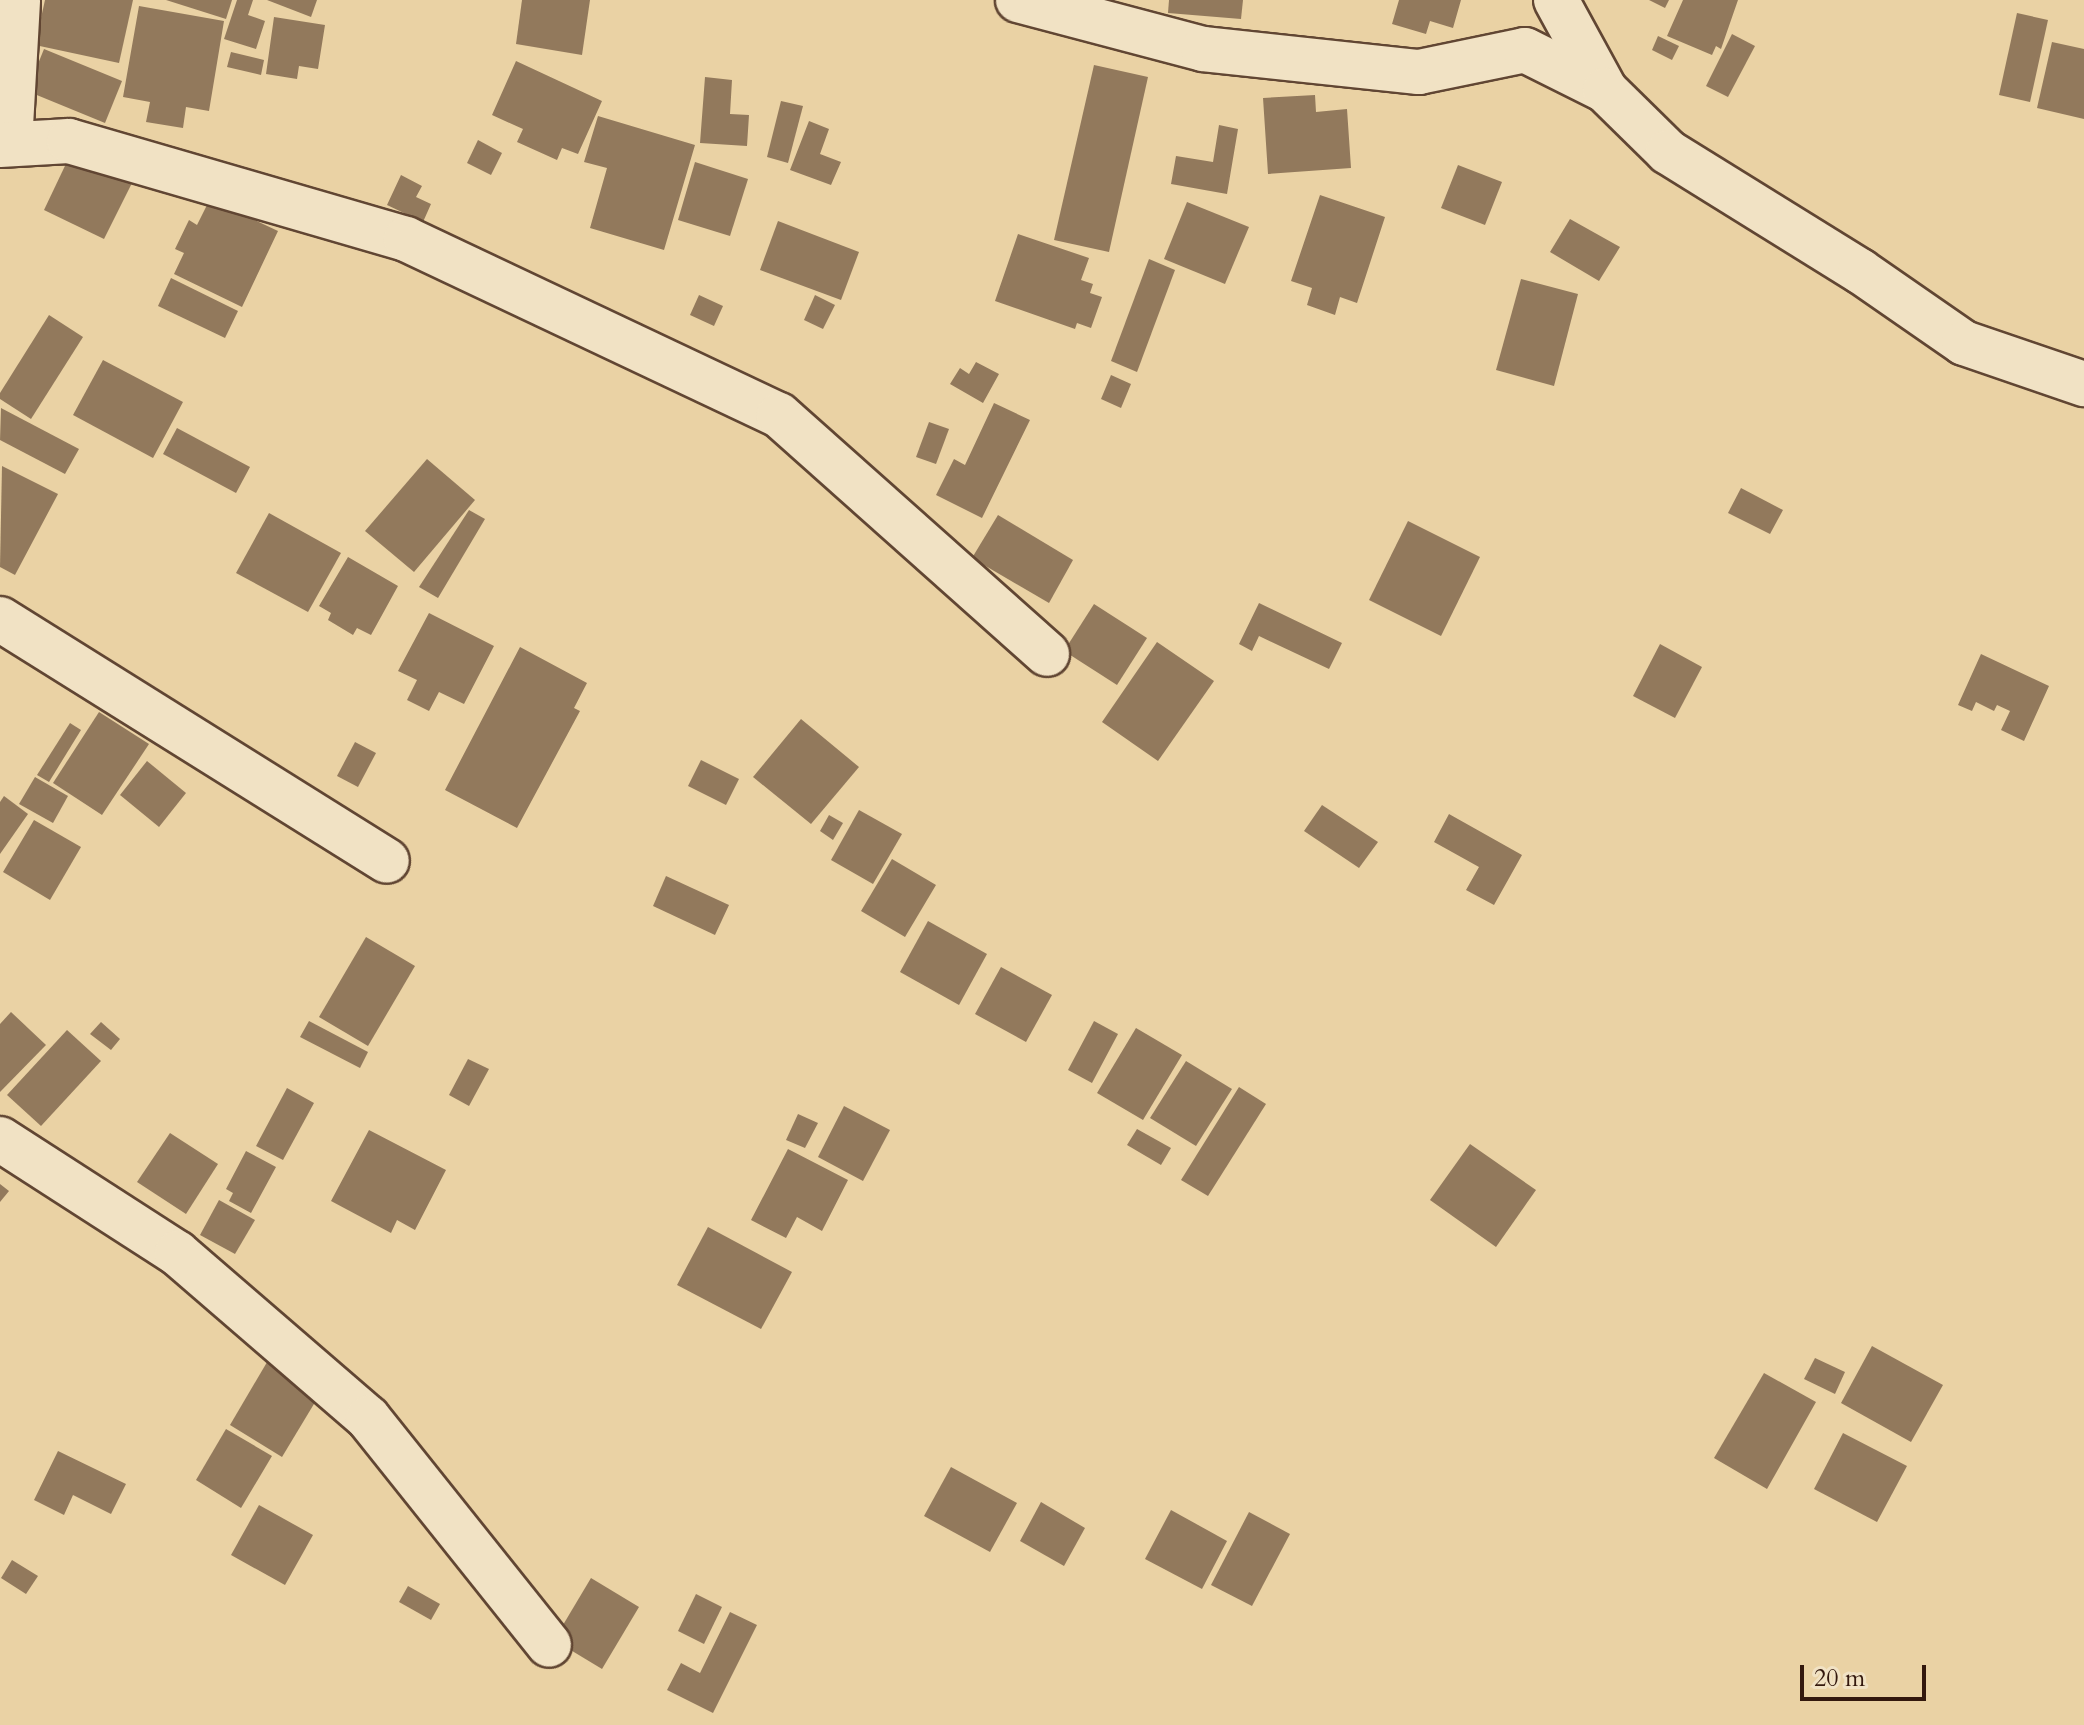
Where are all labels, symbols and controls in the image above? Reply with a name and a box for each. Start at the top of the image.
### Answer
scale bar [1804,1649,1930,1699]
text: 20 m [1814,1662,1865,1695]

